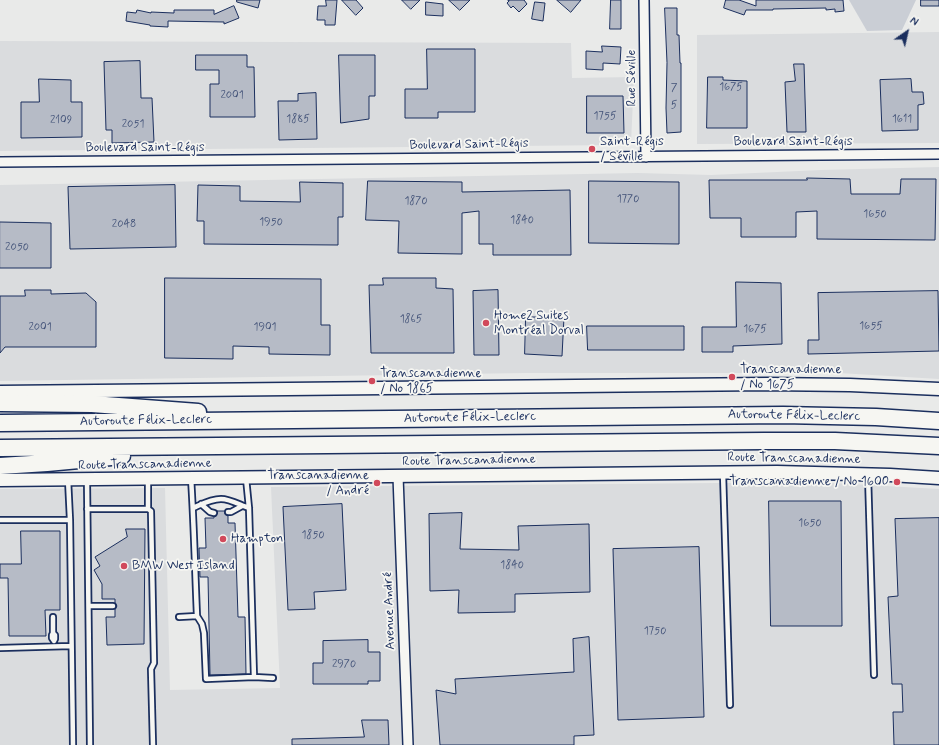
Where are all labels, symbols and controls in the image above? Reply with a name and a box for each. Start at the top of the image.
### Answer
north arrow [887,12,927,52]
text: N [907,14,921,30]
street label: Rue Séville [624,50,640,106]
house number: 1675 [719,81,743,95]
house number: 7 [671,82,677,96]
house number: 2001 [220,89,244,103]
house number: 5 [671,99,677,113]
house number: 1755 [593,110,617,124]
house number: 1885 [286,113,310,127]
house number: 1611 [892,113,912,127]
house number: 2109 [50,114,72,128]
house number: 2051 [122,118,144,132]
place label: Saint-Régis / Séville [600,134,664,165]
street label: Boulevard Saint-Régis [734,134,852,150]
street label: Boulevard Saint-Régis [409,136,529,154]
street label: Boulevard Saint-Régis [86,140,204,156]
marker: Saint-Régis / Séville [587,144,597,154]
house number: 1770 [617,193,639,207]
house number: 1870 [404,195,428,209]
house number: 1650 [863,208,887,222]
house number: 1840 [510,214,534,228]
house number: 1950 [259,216,283,230]
house number: 2048 [112,218,136,232]
house number: 2050 [5,241,29,255]
place label: Home2 Suites Montréal Dorval [494,308,584,339]
house number: 1865 [400,313,422,327]
marker: Home2 Suites Montréal Dorval [481,318,491,328]
house number: 1655 [859,320,883,334]
house number: 2001 [28,321,52,335]
house number: 1901 [253,321,277,335]
house number: 1675 [743,323,767,337]
place label: Transcanadienne / No 1675 [740,362,842,393]
place label: Transcanadienne / No 1865 [380,366,482,397]
marker: Transcanadienne / No 1675 [727,372,737,382]
marker: Transcanadienne / No 1865 [367,376,377,386]
street label: Autoroute Félix-Leclerc [728,407,860,425]
street label: Autoroute Félix-Leclerc [404,409,536,427]
street label: Autoroute Félix-Leclerc [80,412,212,430]
street label: Route Transcanadienne [727,450,861,468]
street label: Route Transcanadienne [402,452,536,470]
street label: Route Transcanadienne [78,456,212,474]
place label: Transcanadienne / André [267,468,369,499]
place label: Transcanadienne / No 1600 [729,474,889,490]
marker: Transcanadienne / No 1600 [892,477,902,487]
marker: Transcanadienne / André [372,478,382,488]
house number: 1650 [798,517,822,531]
house number: 1850 [301,529,325,543]
place label: Hampton [231,531,283,547]
marker: Hampton [218,534,228,544]
place label: BMW West Island [132,558,235,574]
house number: 1840 [500,559,524,573]
marker: BMW West Island [119,561,129,571]
street label: Avenue André [381,572,399,650]
house number: 1750 [644,625,666,639]
house number: 2970 [332,658,356,672]

